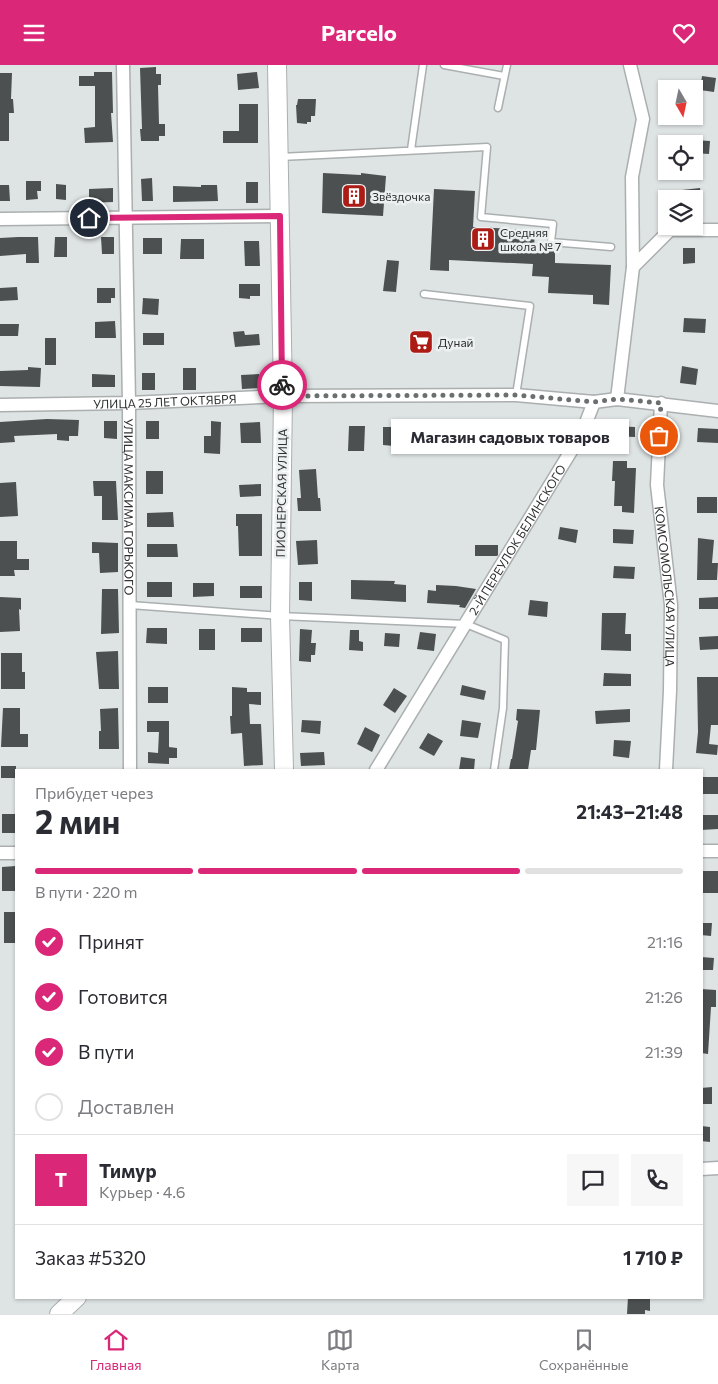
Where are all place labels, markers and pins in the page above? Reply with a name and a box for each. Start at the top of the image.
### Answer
building icon: Звёздочка [341,183,367,209]
place label: Звёздочка [372,189,431,203]
pin [68,197,110,239]
place label: Средняя школа № 7 [500,225,561,253]
building icon: Средняя школа № 7 [470,226,496,252]
supermarket icon: Дунай [408,329,434,355]
place label: Дунай [438,335,474,349]
pin [638,415,680,457]
callout: Магазин садовых товаров [392,419,629,453]

